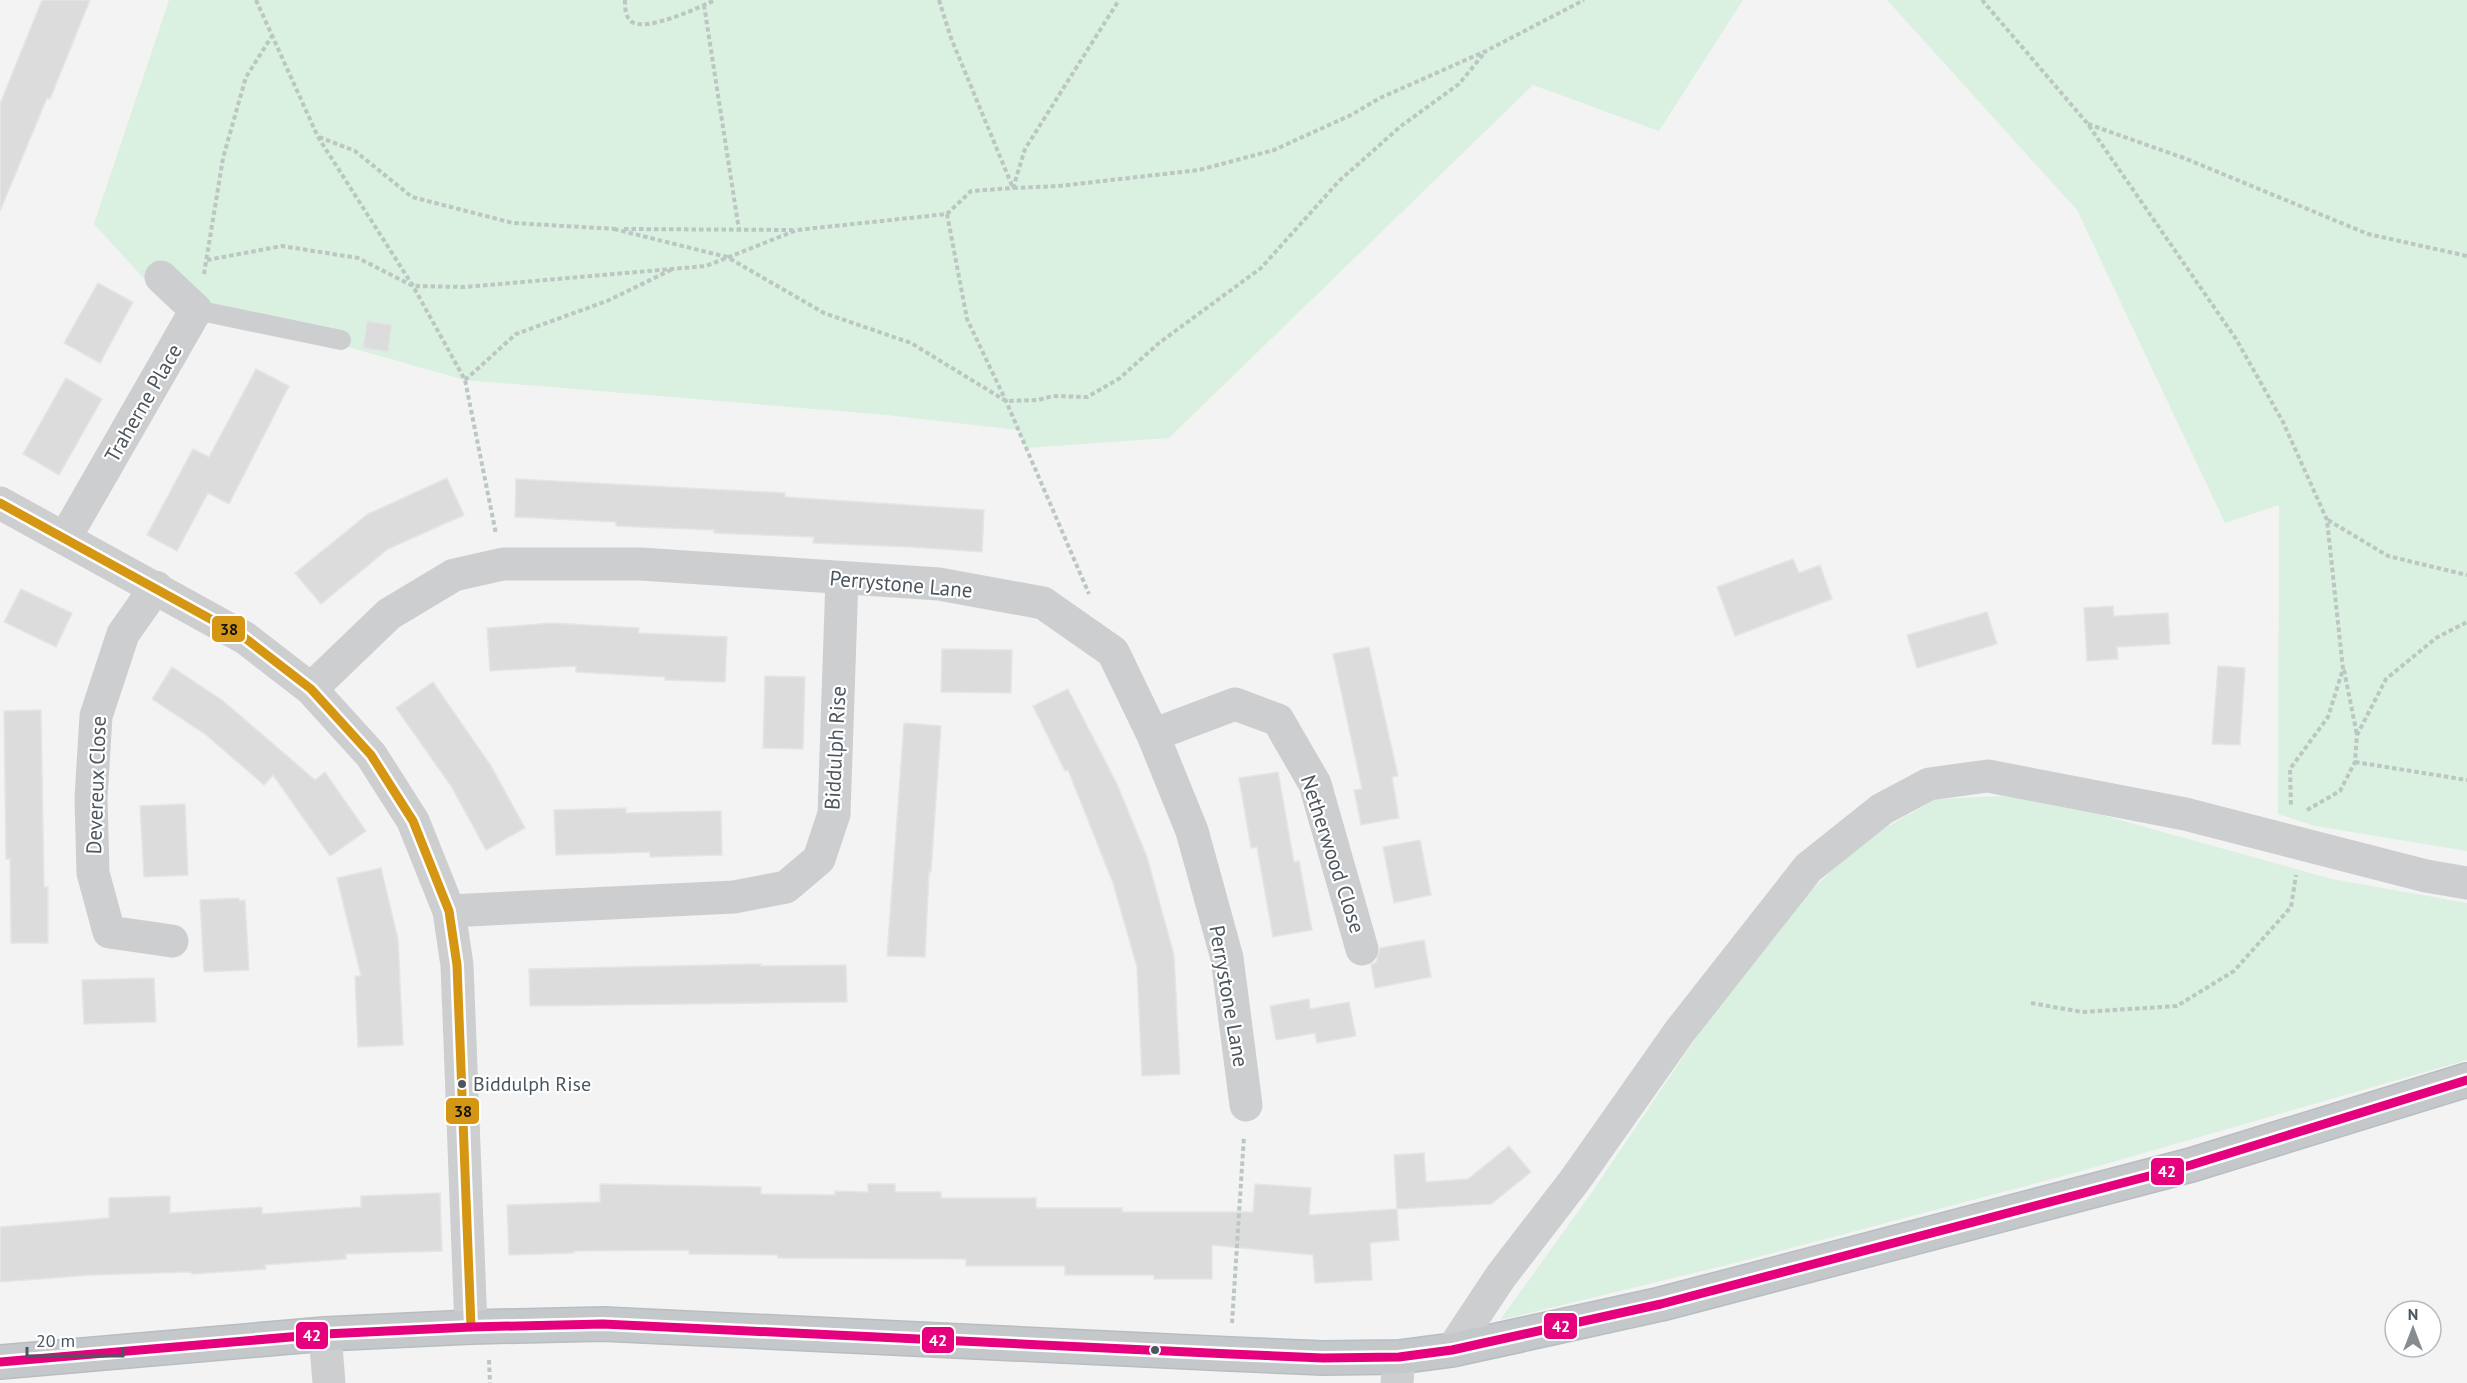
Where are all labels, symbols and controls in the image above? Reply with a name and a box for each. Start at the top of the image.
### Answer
street label: Traherne Place [98,339,188,467]
street label: Perrystone Lane [828,564,974,604]
line badge: 38 [211,615,246,643]
text: 38 [220,619,238,639]
street label: Biddulph Rise [818,685,852,811]
street label: Devereux Close [80,715,112,855]
street label: Netherwood Close [1295,771,1371,937]
street label: Perrystone Lane [1203,923,1255,1069]
place label: Biddulph Rise [473,1071,591,1097]
marker: Biddulph Rise [456,1078,468,1090]
line badge: 38 [445,1097,480,1125]
text: 38 [454,1101,472,1121]
line badge: 42 [2150,1157,2185,1186]
text: 42 [2158,1161,2176,1181]
north arrow [2383,1299,2443,1359]
text: N [2408,1304,2418,1324]
line badge: 42 [1543,1312,1578,1340]
text: 42 [1552,1316,1570,1336]
scale bar [27,1320,123,1358]
line badge: 42 [295,1321,329,1350]
text: 42 [303,1325,321,1345]
line badge: 42 [921,1326,955,1354]
text: 20 m [36,1329,75,1352]
text: 42 [929,1330,947,1350]
unlabelled marker [1149,1344,1161,1356]

